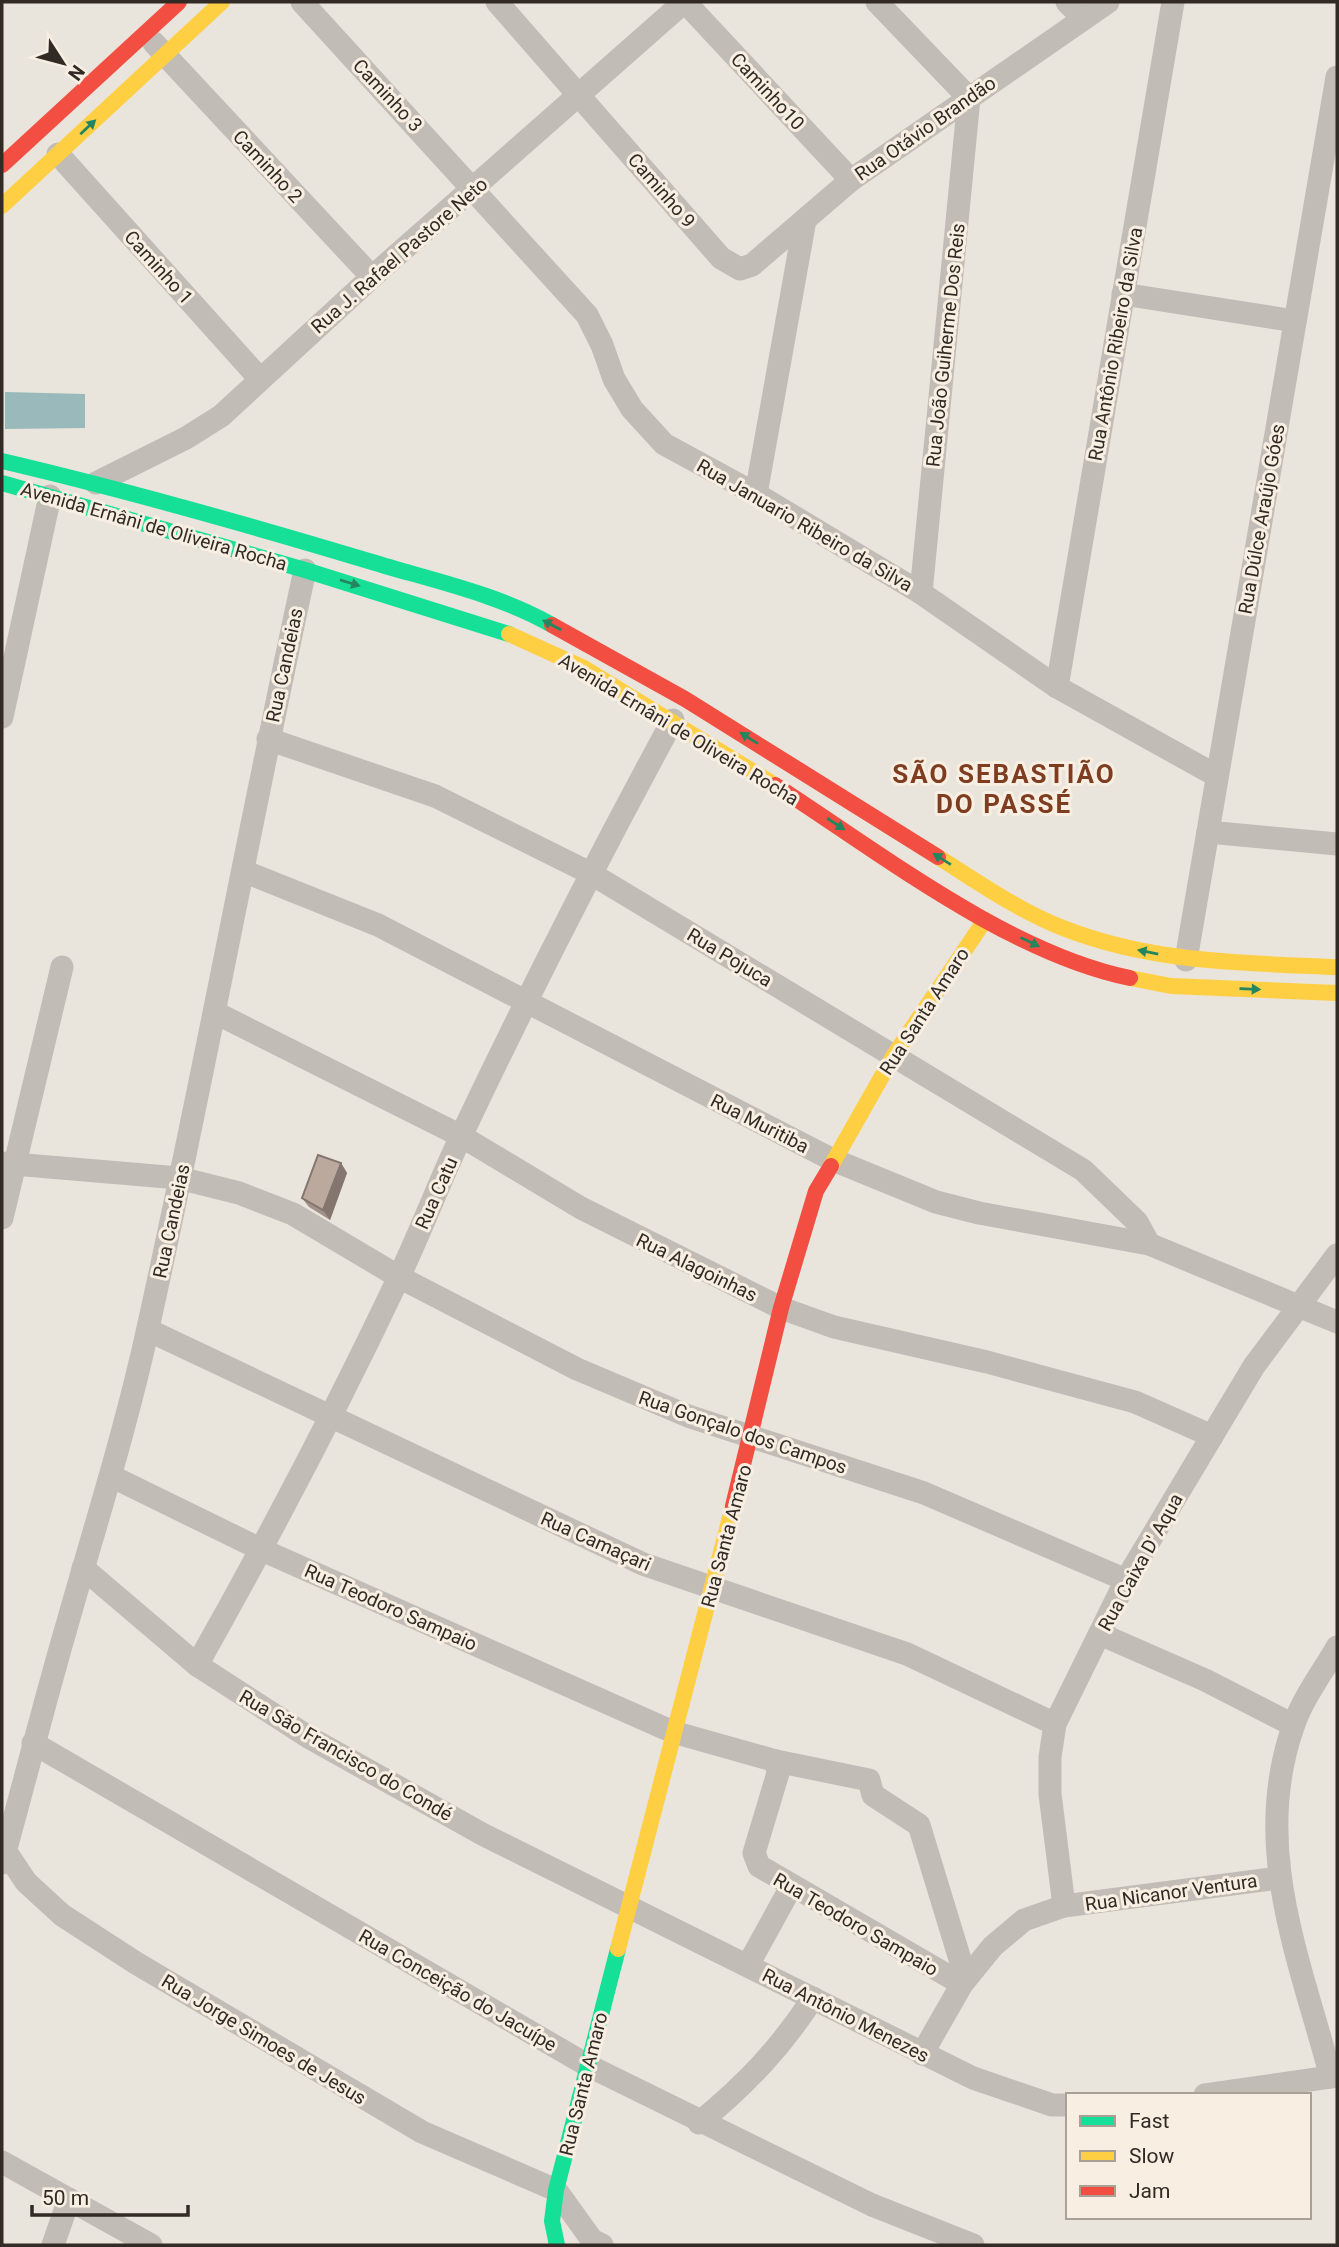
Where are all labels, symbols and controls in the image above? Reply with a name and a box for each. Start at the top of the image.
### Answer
north arrow [28,28,98,98]
street label: Caminho10 [726,48,809,135]
street label: Caminho 3 [348,54,427,137]
text: N [63,61,90,85]
street label: Rua Otávio Brandão [850,71,1000,186]
one-way arrow [79,119,96,135]
street label: Caminho 2 [228,125,307,208]
street label: Caminho 9 [623,148,700,232]
street label: Rua J. Rafael Pastore Neto [306,172,492,338]
street label: Rua João Guiherme Dos Reis [921,222,970,468]
street label: Rua Antônio Ribeiro da Silva [1084,225,1147,463]
street label: Caminho 1 [120,226,198,309]
street label: Rua Dúlce Araújo Góes [1233,422,1290,616]
street label: Rua Januario Ribeiro da Silva [693,454,917,597]
street label: Avenida Ernâni de Oliveira Rocha [18,477,290,576]
one-way arrow [340,579,361,589]
street label: Rua Candeias [261,606,308,724]
one-way arrow [542,619,562,630]
street label: Avenida Ernâni de Oliveira Rocha [555,649,803,810]
one-way arrow [739,732,759,745]
district label: SÃO SEBASTIÃO DO PASSÉ [892,759,1116,819]
one-way arrow [826,818,845,831]
one-way arrow [932,852,952,865]
street label: Rua Pojuca [683,923,776,992]
one-way arrow [1020,936,1040,947]
street label: Rua Santa Amaro [875,943,974,1079]
one-way arrow [1137,946,1159,957]
one-way arrow [1240,983,1262,994]
street label: Rua Muritiba [707,1089,813,1158]
street label: Rua Catu [410,1154,463,1233]
street label: Rua Candeias [148,1162,195,1280]
street label: Rua Alagoinhas [633,1228,761,1307]
street label: Rua Gonçalo dos Campos [636,1386,850,1479]
street label: Rua Santa Amaro [696,1462,757,1610]
street label: Rua Caixa D' Aqua [1093,1490,1188,1635]
street label: Rua Camaçari [537,1507,655,1576]
street label: Rua Teodoro Sampaio [301,1559,481,1656]
street label: Rua São Francisco do Condé [235,1685,456,1826]
street label: Rua Teodoro Sampaio [769,1868,942,1981]
street label: Rua Nicanor Ventura [1084,1869,1259,1916]
street label: Rua Conceição do Jacuípe [355,1924,561,2056]
street label: Rua Antônio Menezes [759,1963,933,2067]
street label: Rua Jorge Simoes de Jesus [157,1969,370,2110]
street label: Rua Santa Amaro [555,2010,612,2158]
legend [1066,2093,1311,2219]
text: Fast [1129,2109,1170,2133]
text: Slow [1129,2144,1175,2168]
scale bar [32,2174,187,2218]
text: Jam [1129,2179,1170,2203]
text: 50 m [42,2186,89,2210]

